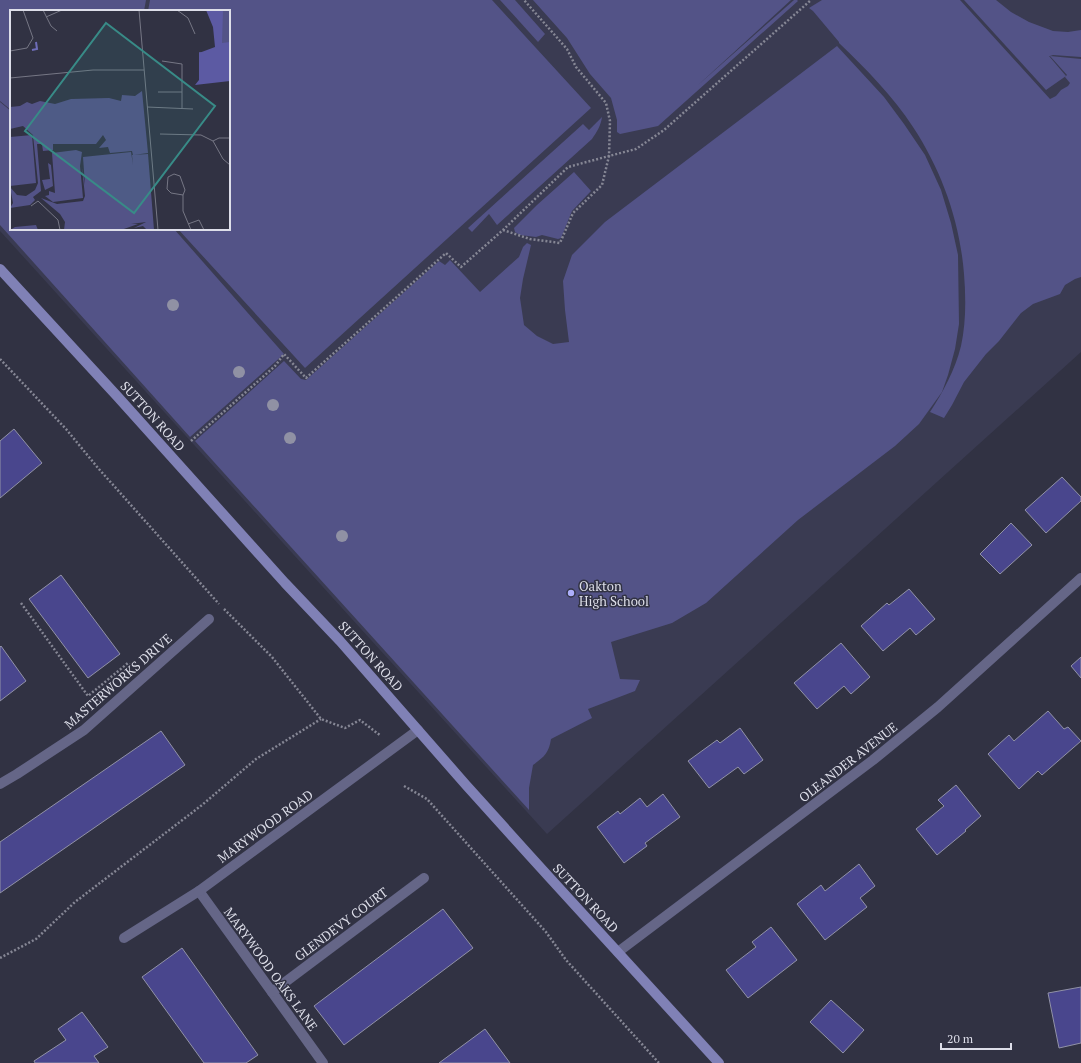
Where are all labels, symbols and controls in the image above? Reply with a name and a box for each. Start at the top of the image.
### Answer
inset map [10,10,230,230]
street label: SUTTON ROAD [117,377,189,455]
place label: Oakton High School [579,577,649,610]
marker: Oakton High School [566,588,576,598]
street label: SUTTON ROAD [335,617,407,695]
street label: MASTERWORKS DRIVE [60,629,176,733]
street label: OLEANDER AVENUE [795,718,901,806]
street label: MARYWOOD ROAD [214,785,316,867]
street label: SUTTON ROAD [549,859,623,937]
street label: GLENDEVY COURT [291,883,391,965]
street label: MARYWOOD OAKS LANE [220,904,322,1034]
scale bar [941,1025,1011,1051]
text: 20 m [947,1031,974,1046]

